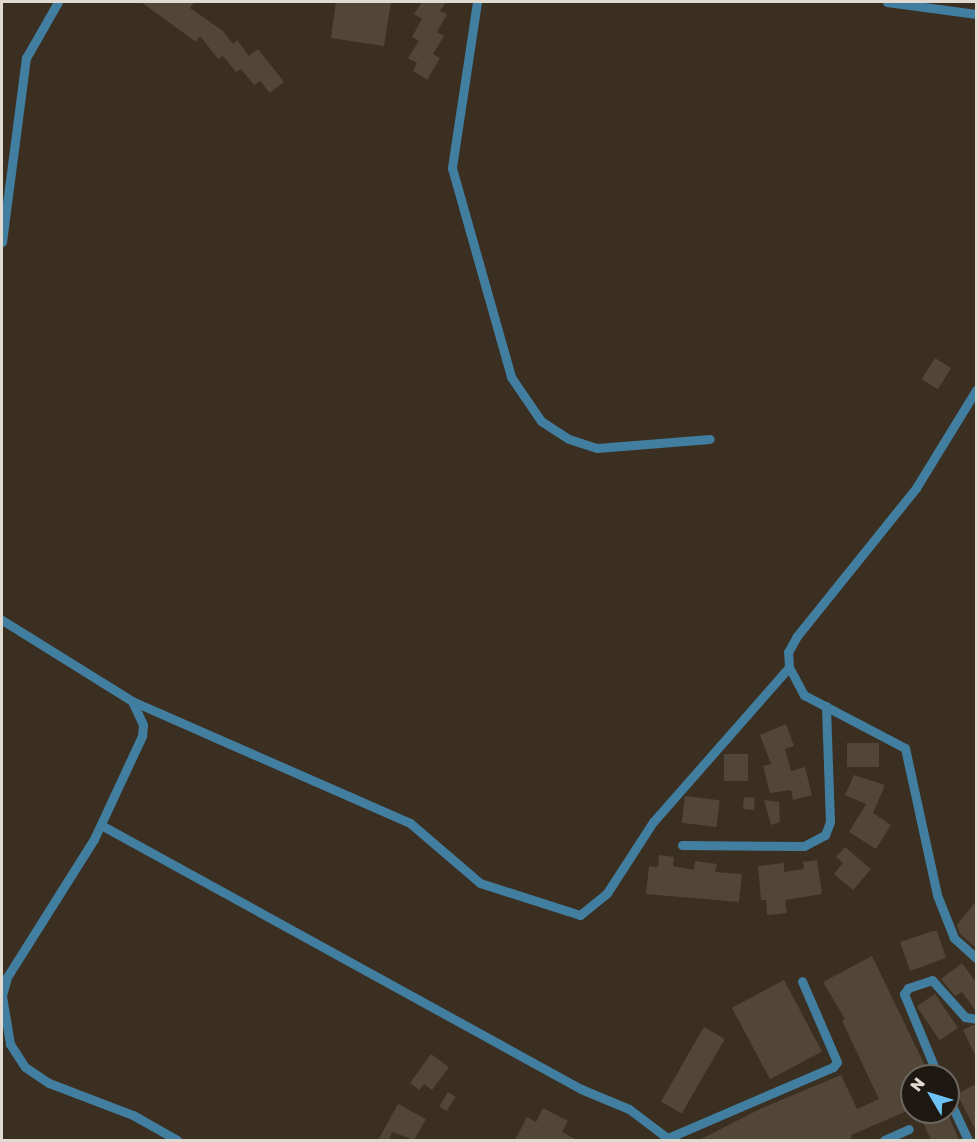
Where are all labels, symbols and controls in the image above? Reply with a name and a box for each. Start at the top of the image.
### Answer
north arrow [900,1064,960,1124]
text: N [906,1073,929,1095]

